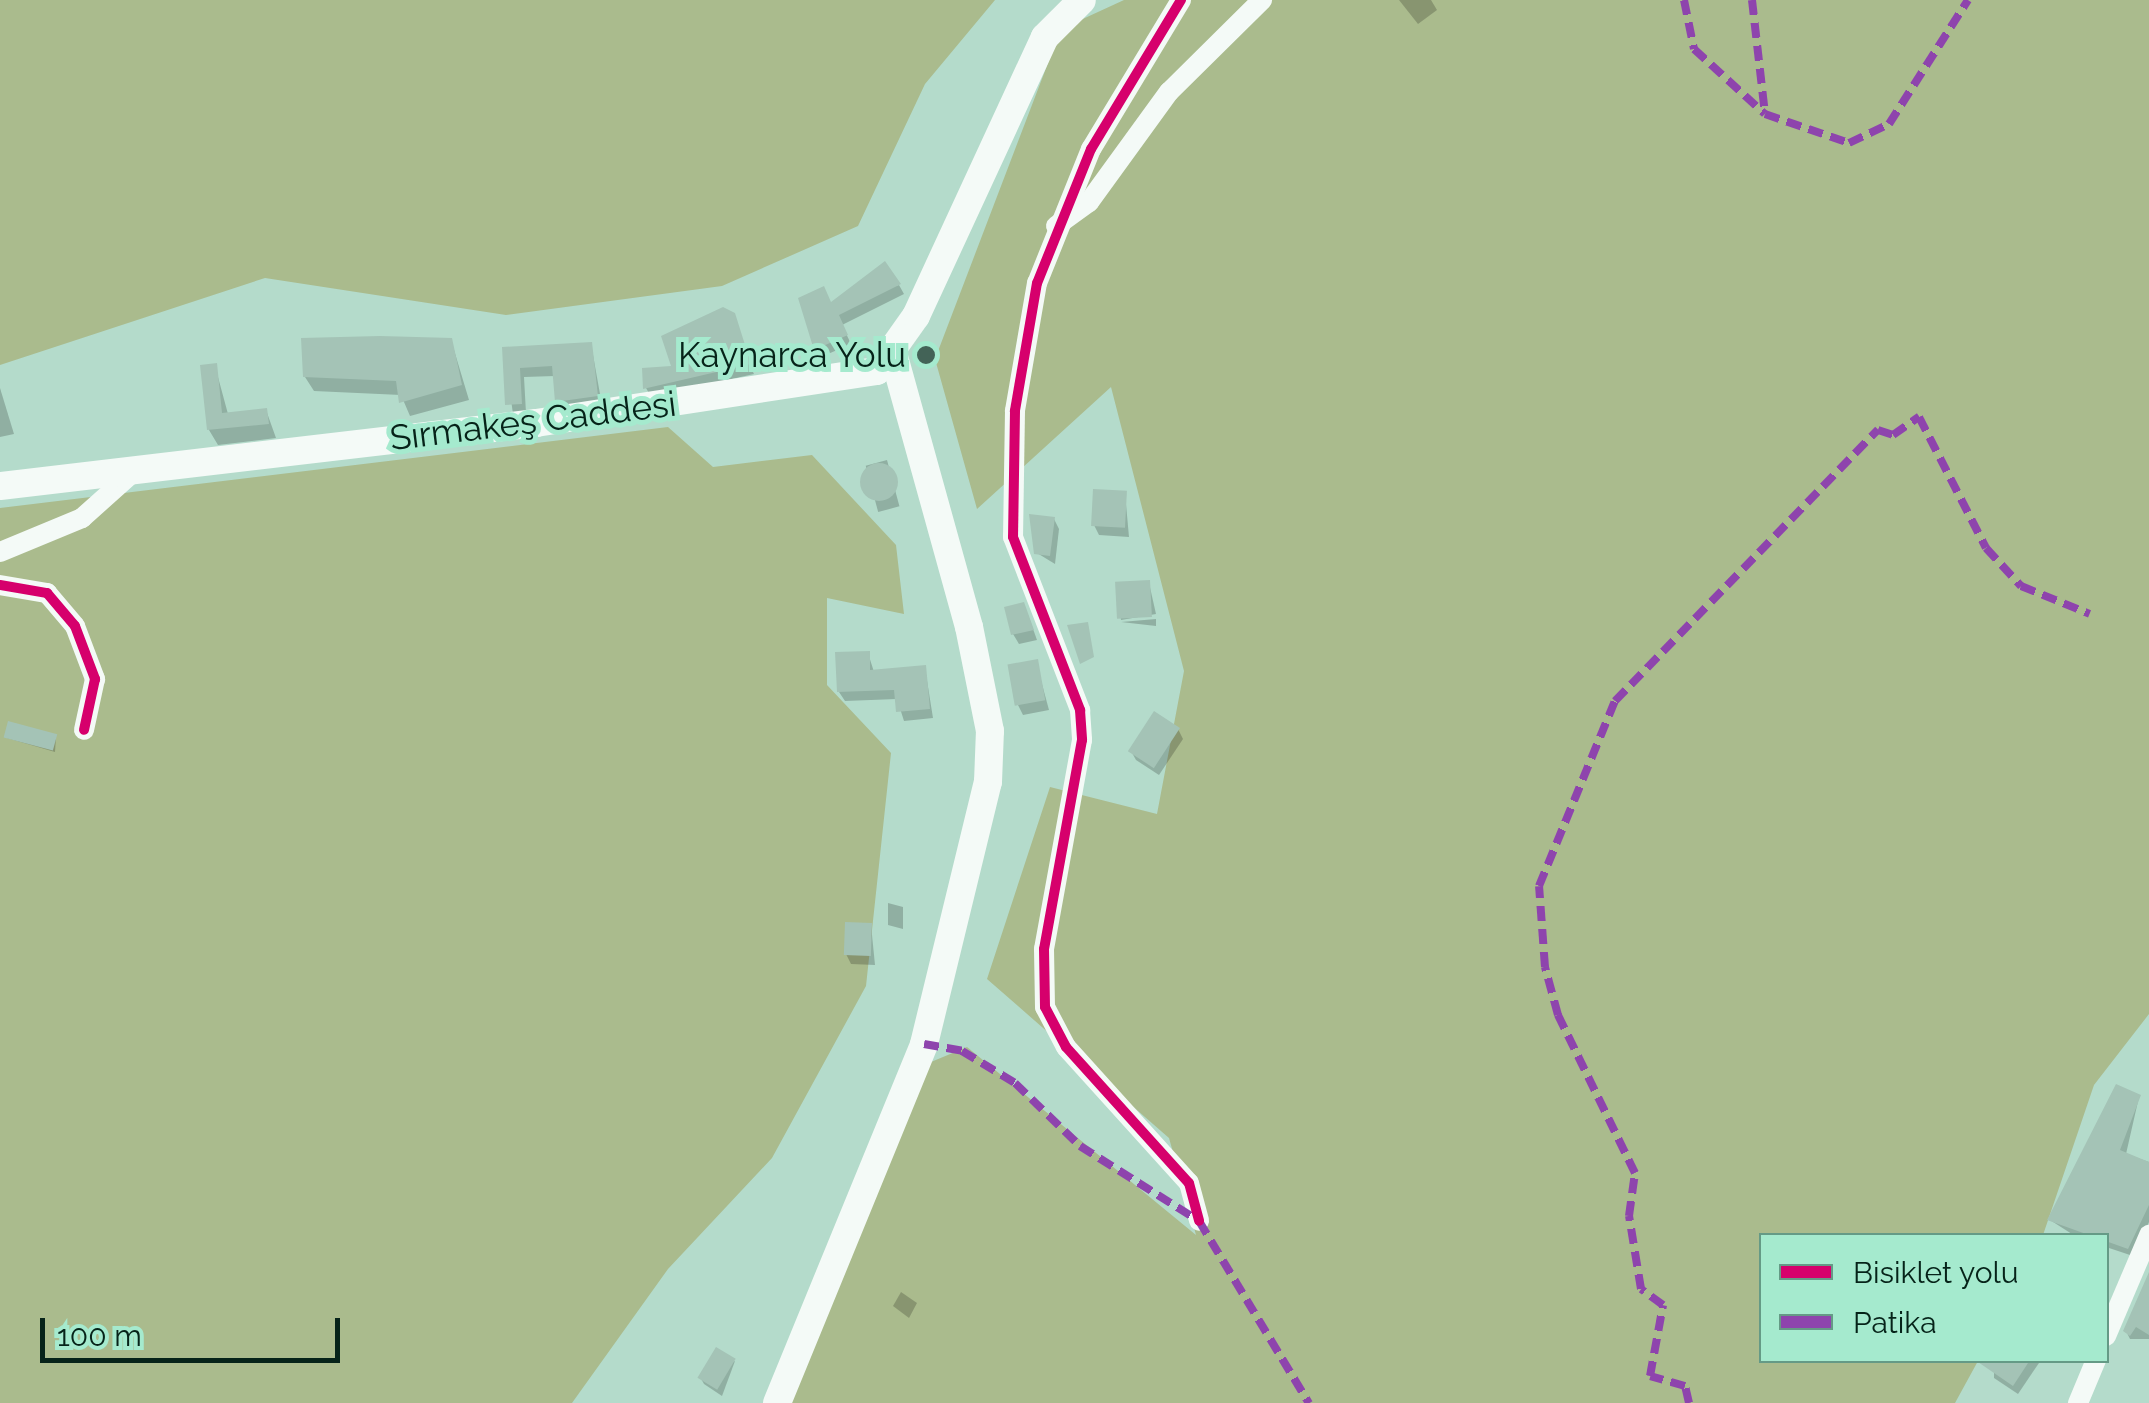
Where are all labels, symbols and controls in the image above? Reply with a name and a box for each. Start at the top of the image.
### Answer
place label: Kaynarca Yolu [677,334,906,376]
marker: Kaynarca Yolu [915,344,937,366]
street label: Sırmakeş Caddesi [387,383,679,459]
legend [1759,1233,2109,1363]
text: Bisiklet yolu [1853,1255,2019,1290]
scale bar [45,1298,345,1360]
text: Patika [1853,1305,1937,1340]
text: 100 m [57,1318,142,1353]

